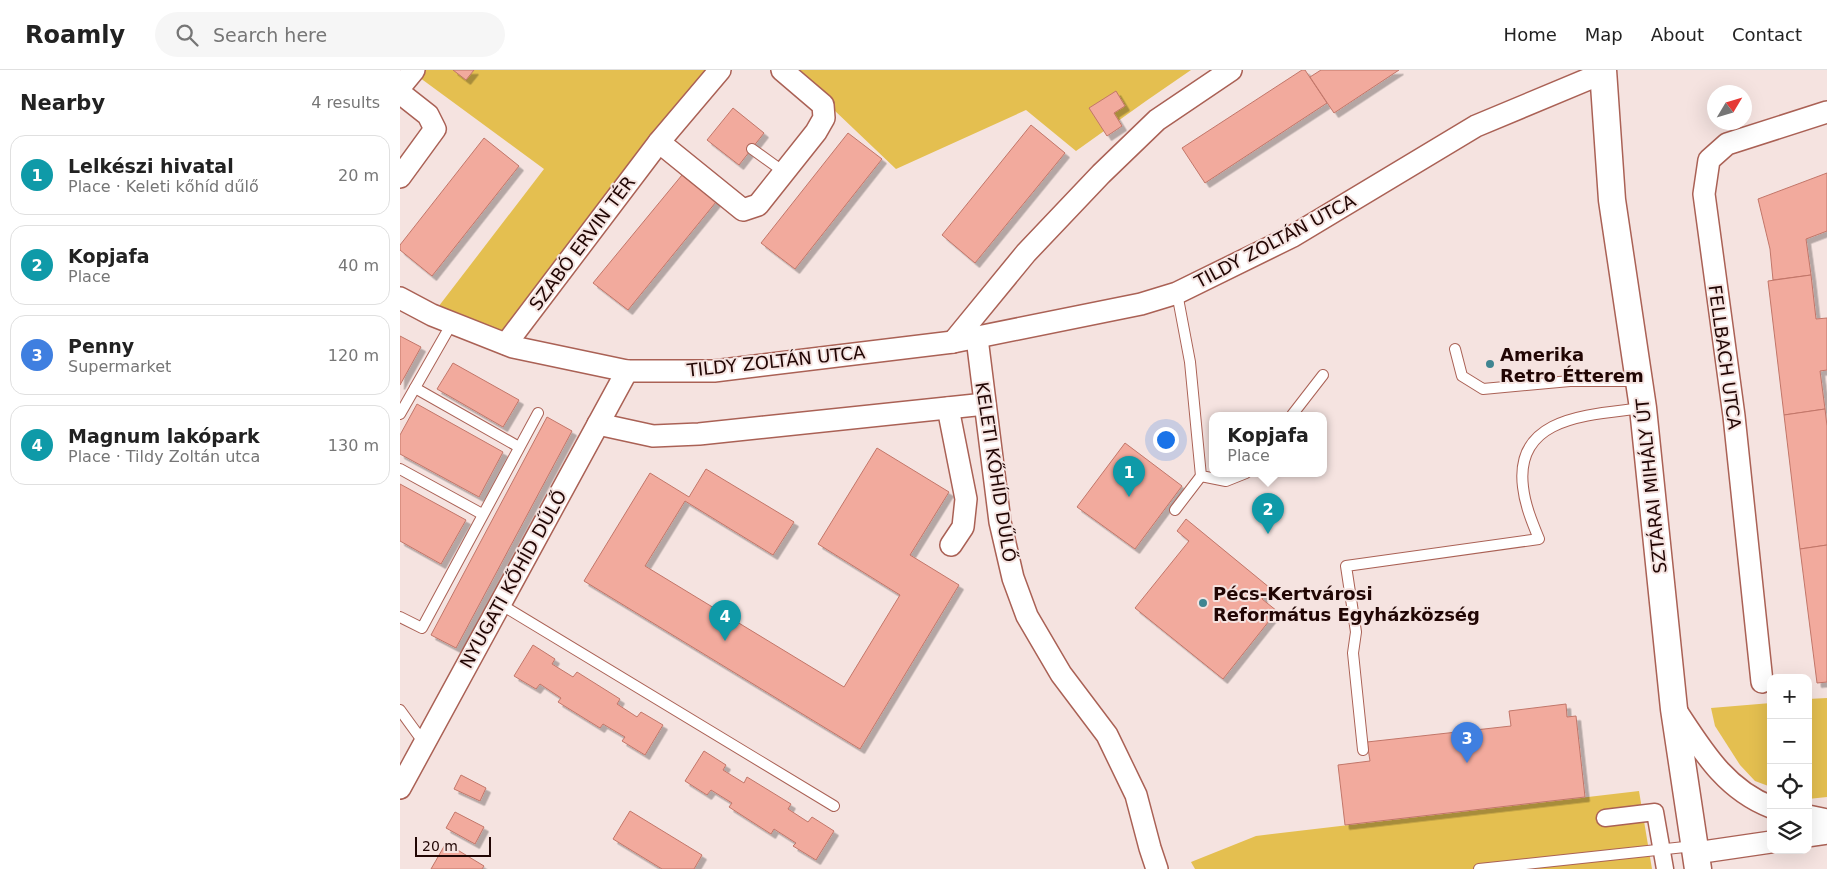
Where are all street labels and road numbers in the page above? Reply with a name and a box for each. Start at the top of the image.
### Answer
street label: SZABÓ ERVIN TÉR [525,172,639,314]
street label: TILDY ZOLTÁN UTCA [1190,189,1360,293]
street label: FELLBACH UTCA [1704,283,1746,431]
street label: TILDY ZOLTÁN UTCA [685,341,867,381]
street label: KELETI KŐHÍD DŰLŐ [971,380,1021,564]
street label: SZTÁRAI MIHÁLY ÚT [1631,396,1671,575]
street label: NYUGATI KŐHÍD DŰLŐ [455,486,571,672]

